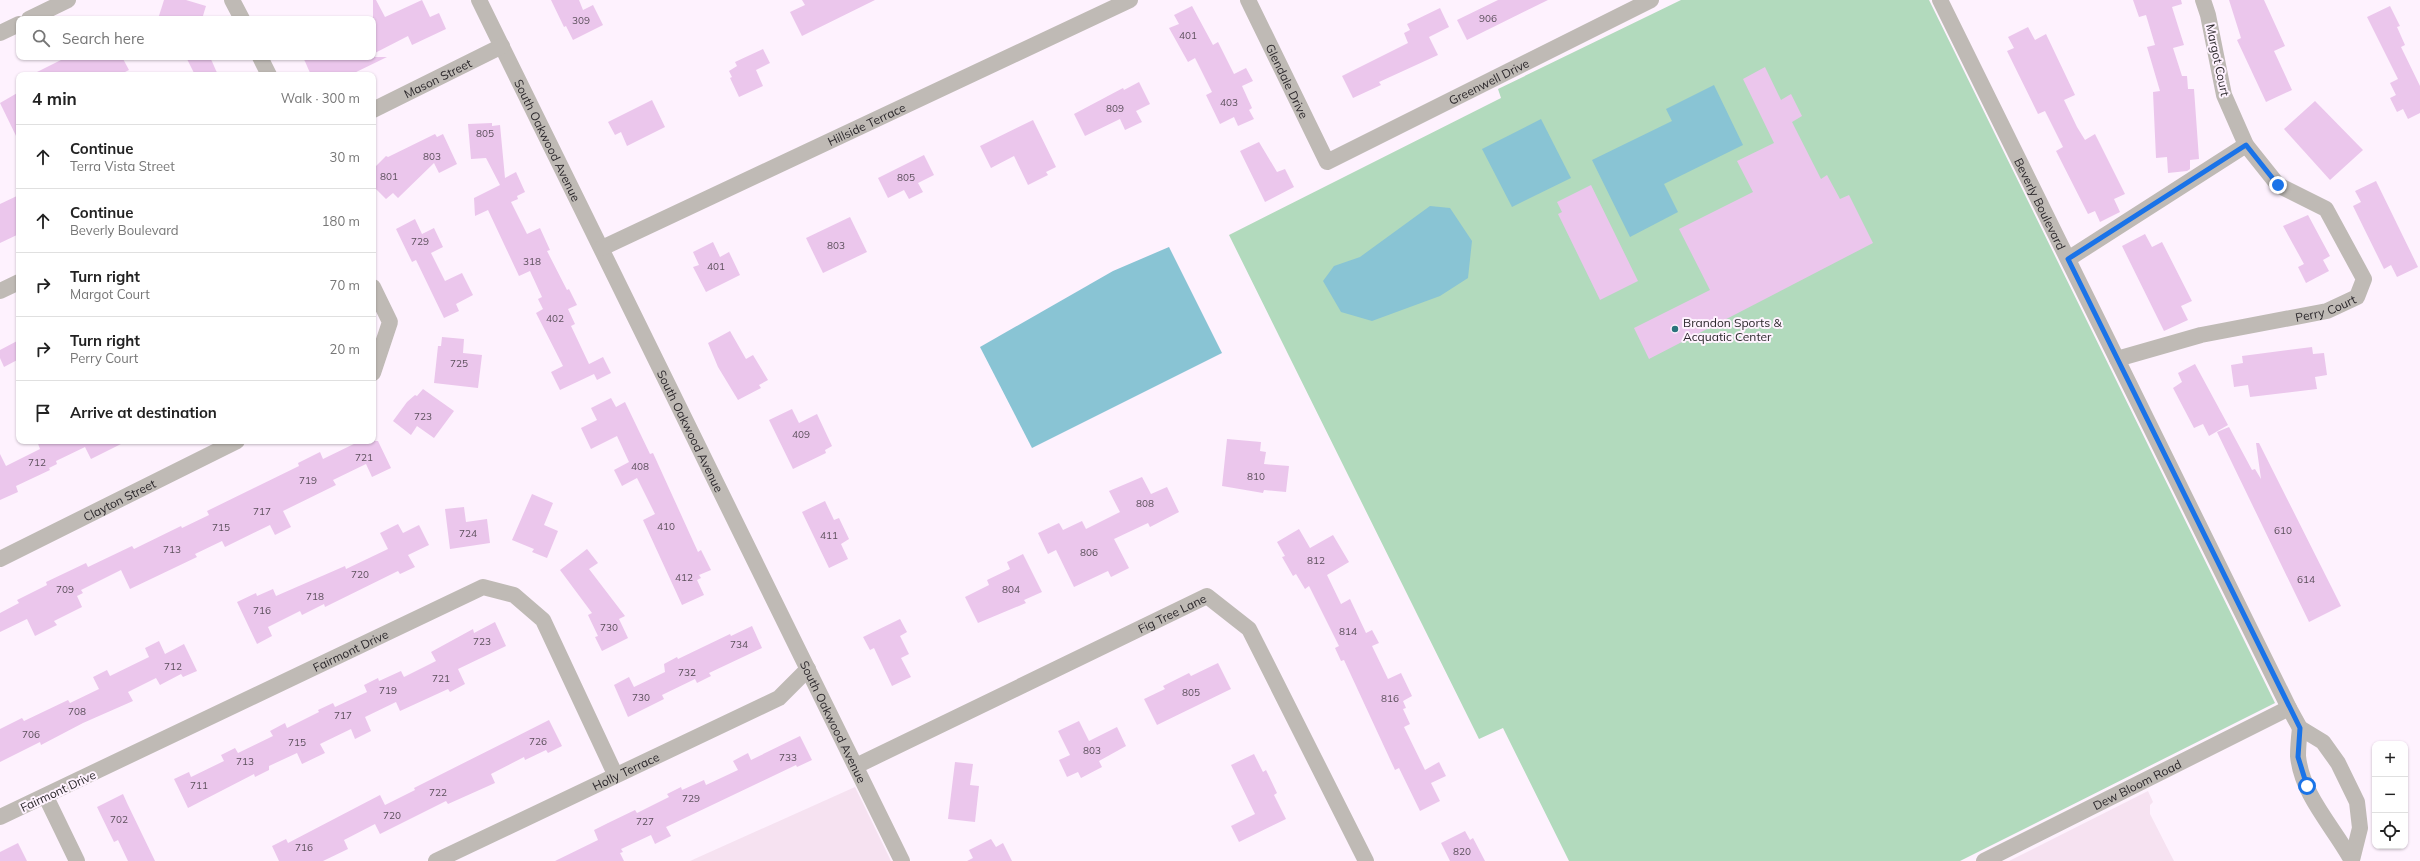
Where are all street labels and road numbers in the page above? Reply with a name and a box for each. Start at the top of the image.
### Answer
street label: Margot Court [2203,22,2233,98]
street label: Glendale Drive [1263,41,1312,121]
street label: Mason Street [401,55,474,101]
street label: Greenwell Drive [1446,55,1531,108]
street label: South Oakwood Avenue [511,76,584,204]
street label: Hillside Terrace [825,99,908,149]
street label: Beverly Boulevard [2011,155,2069,252]
street label: Perry Court [2294,291,2358,324]
street label: South Oakwood Avenue [654,367,727,494]
street label: Clayton Street [80,475,158,524]
street label: Fig Tree Lane [1135,590,1209,636]
street label: Fairmont Drive [310,626,390,675]
street label: South Oakwood Avenue [797,658,870,785]
street label: Holly Terrace [590,749,662,793]
street label: Dew Bloom Road [2090,756,2184,813]
street label: Fairmont Drive [18,767,98,815]

